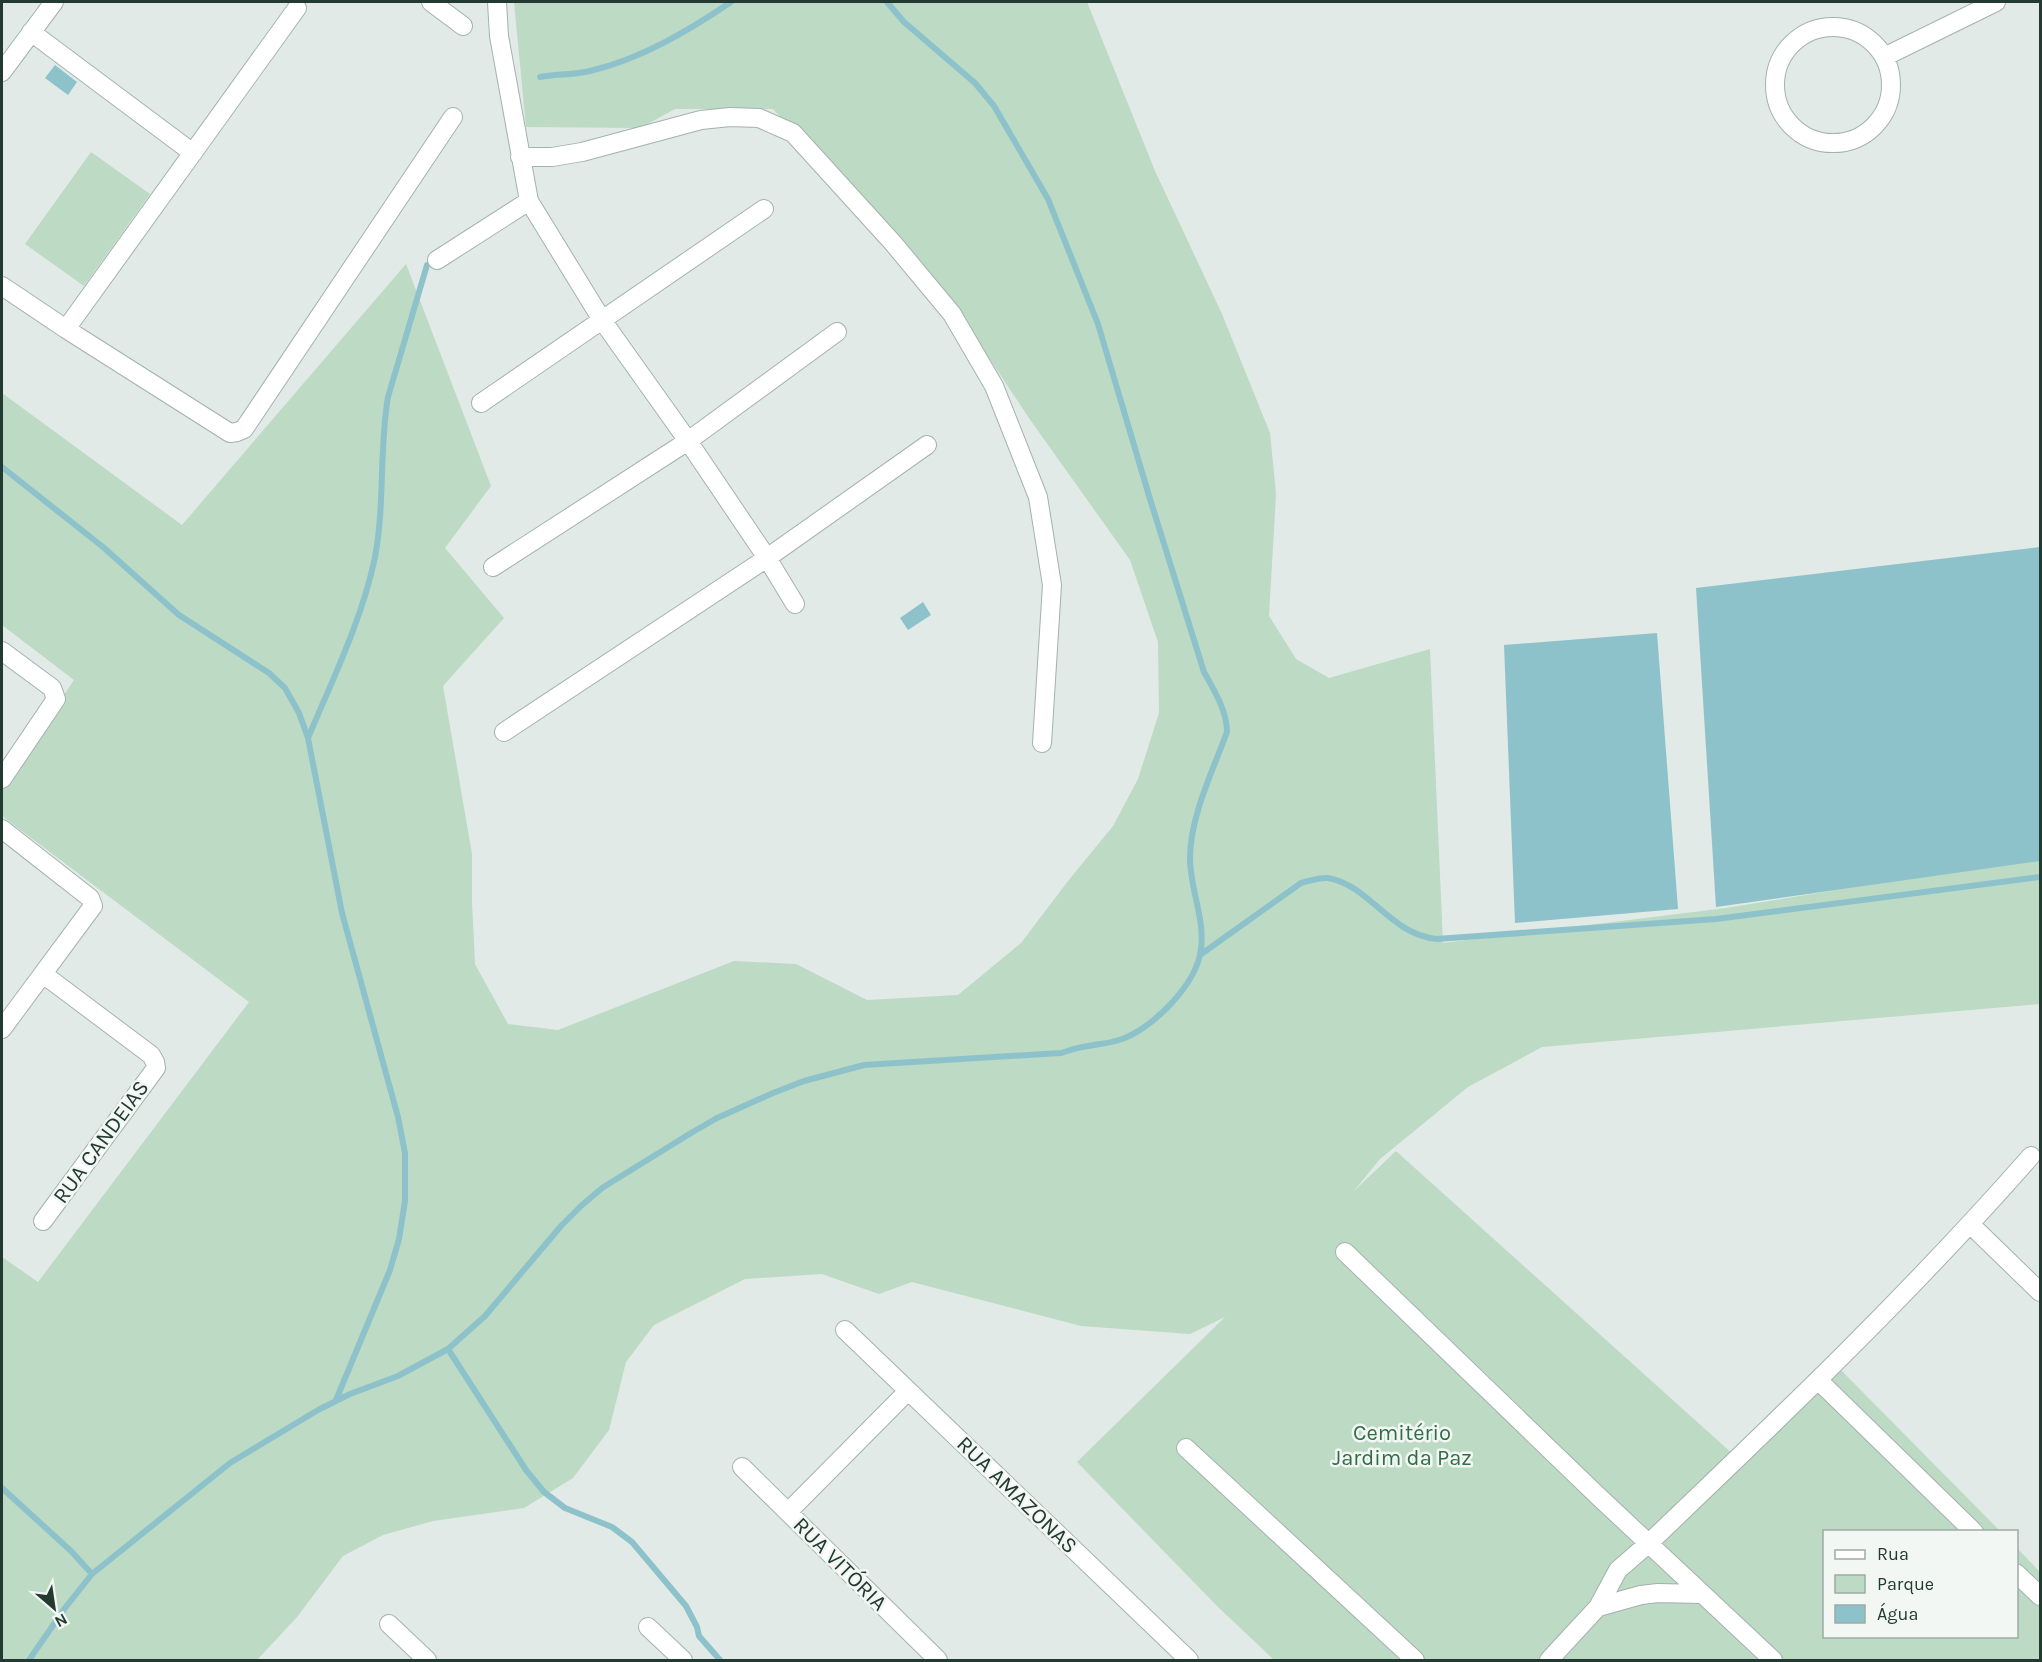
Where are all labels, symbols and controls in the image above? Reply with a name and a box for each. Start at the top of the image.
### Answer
street label: RUA CANDEIAS [48,1075,154,1209]
park label: Cemitério Jardim da Paz [1332,1420,1472,1471]
street label: RUA AMAZONAS [951,1431,1083,1559]
street label: RUA VITÓRIA [788,1511,893,1616]
legend [1823,1530,2018,1638]
text: Rua [1877,1543,1909,1565]
text: Parque [1877,1573,1934,1595]
north arrow [24,1578,84,1638]
text: Água [1877,1602,1918,1625]
text: N [51,1610,71,1632]

